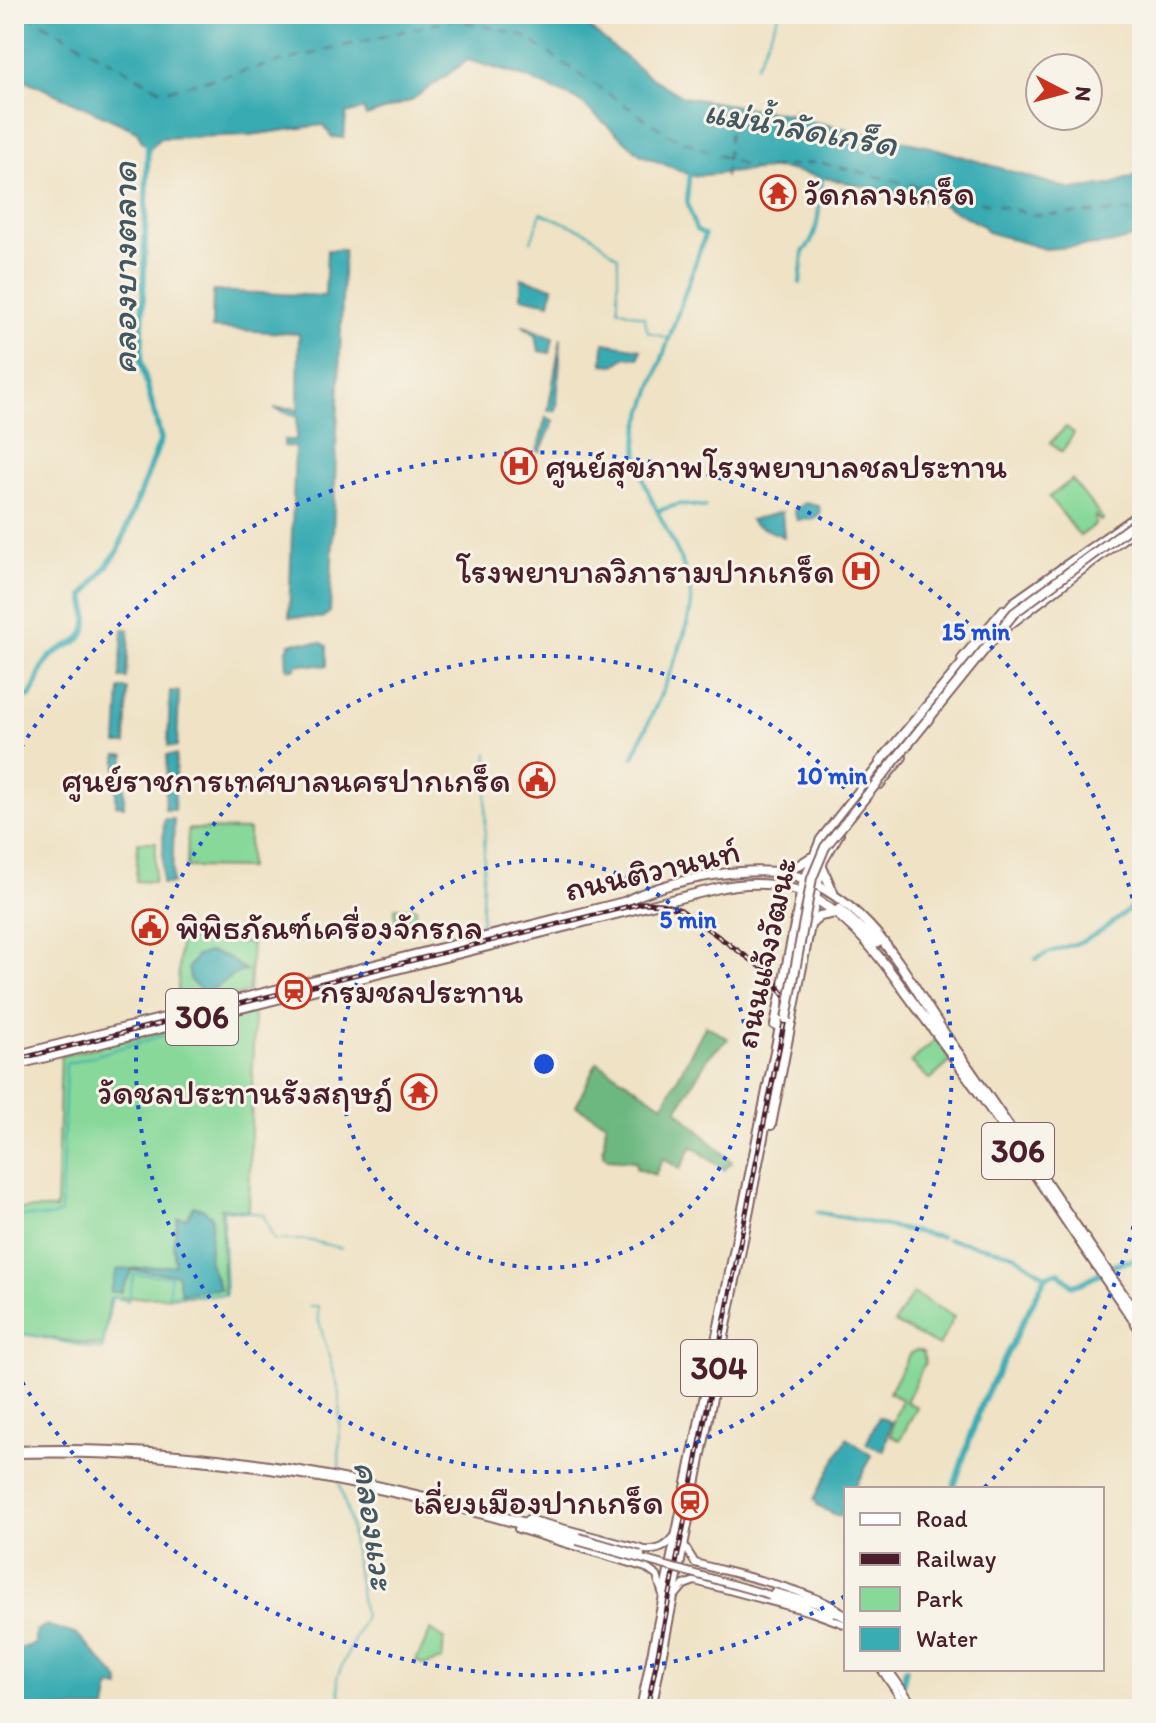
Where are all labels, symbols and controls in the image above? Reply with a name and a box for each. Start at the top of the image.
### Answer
north arrow [1024,52,1104,132]
text: N [1069,85,1098,103]
water label: แม่น้ำลัดเกร็ด [701,88,901,165]
water label: คลองบางตลาด [102,162,145,374]
place label: วัดกลางเกร็ด [804,173,975,214]
temple icon: วัดกลางเกร็ด [759,174,797,212]
place label: ศูนย์สุขภาพโรงพยาบาลชลประทาน [545,446,1008,489]
hospital icon: ศูนย์สุขภาพโรงพยาบาลชลประทาน [500,447,538,485]
place label: โรงพยาบาลวิภารามปากเกร็ด [456,551,835,592]
hospital icon: โรงพยาบาลวิภารามปากเกร็ด [842,552,880,590]
text: 15 min [942,617,1010,646]
place label: ศูนย์ราชการเทศบาลนครปากเกร็ด [61,760,511,802]
public building icon: ศูนย์ราชการเทศบาลนครปากเกร็ด [518,761,556,799]
text: 10 min [797,761,867,790]
street label: ถนนติวานนท์ [560,830,744,910]
street label: ถนนแจ้งวัฒนะ [725,854,805,1052]
text: 5 min [659,905,717,934]
place label: พิพิธภัณฑ์เครื่องจักรกล [176,906,483,948]
public building icon: พิพิธภัณฑ์เครื่องจักรกล [131,908,169,946]
place label: กรมชลประทาน [320,971,524,1012]
station icon: กรมชลประทาน [275,972,313,1010]
road number: 306 [166,989,238,1045]
centre of rings [530,1050,558,1078]
place label: วัดชลประทานรังสฤษฎ์ [98,1072,393,1113]
temple icon: วัดชลประทานรังสฤษฎ์ [400,1073,438,1111]
road number: 306 [982,1123,1054,1179]
road number: 304 [681,1340,757,1396]
water label: คลองแวะ [345,1458,406,1594]
place label: เลี่ยงเมืองปากเกร็ด [413,1481,664,1523]
station icon: เลี่ยงเมืองปากเกร็ด [671,1483,709,1521]
legend [844,1487,1104,1671]
text: Road [916,1504,968,1533]
text: Railway [916,1544,997,1573]
text: Park [916,1584,963,1613]
text: Water [916,1624,978,1653]

